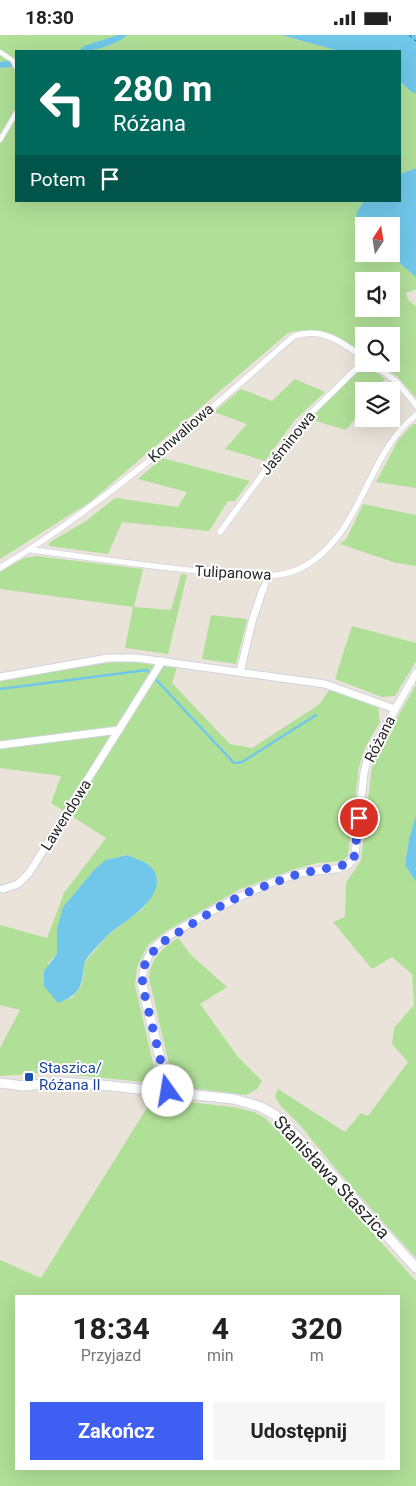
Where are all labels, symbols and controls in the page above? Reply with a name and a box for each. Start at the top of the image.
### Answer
text: 18:30 [25,6,74,29]
text: 280 m [113,69,212,110]
icon: left [30,70,95,135]
text: Różana [113,111,186,136]
icon: arrive [96,165,124,193]
text: Potem [30,168,86,191]
north arrow [355,217,400,263]
map controls [355,217,400,427]
button: sound [355,272,400,317]
button: search [355,327,400,372]
button: layers [355,382,400,427]
street label: Konwaliowa [145,400,217,466]
street label: Jaśminowa [257,407,319,479]
street label: Tulipanowa [194,562,272,584]
street label: Różana [361,713,399,765]
street label: Lawendowa [37,776,95,854]
pin [338,797,380,839]
icon: arrive [345,804,373,832]
place label: Staszica/ Różana II [39,1059,102,1094]
position arrow [141,1064,193,1116]
marker: Staszica/ Różana II [23,1071,35,1083]
street label: Stanisława Staszica [270,1111,394,1243]
text: 18:34 [72,1311,150,1346]
text: 4 [212,1311,229,1346]
text: 320 [291,1311,343,1346]
text: Przyjazd [81,1346,141,1365]
text: min [207,1346,234,1365]
text: m [310,1346,324,1365]
button: Zakończ [30,1402,203,1460]
button: Udostępnij [213,1402,385,1460]

